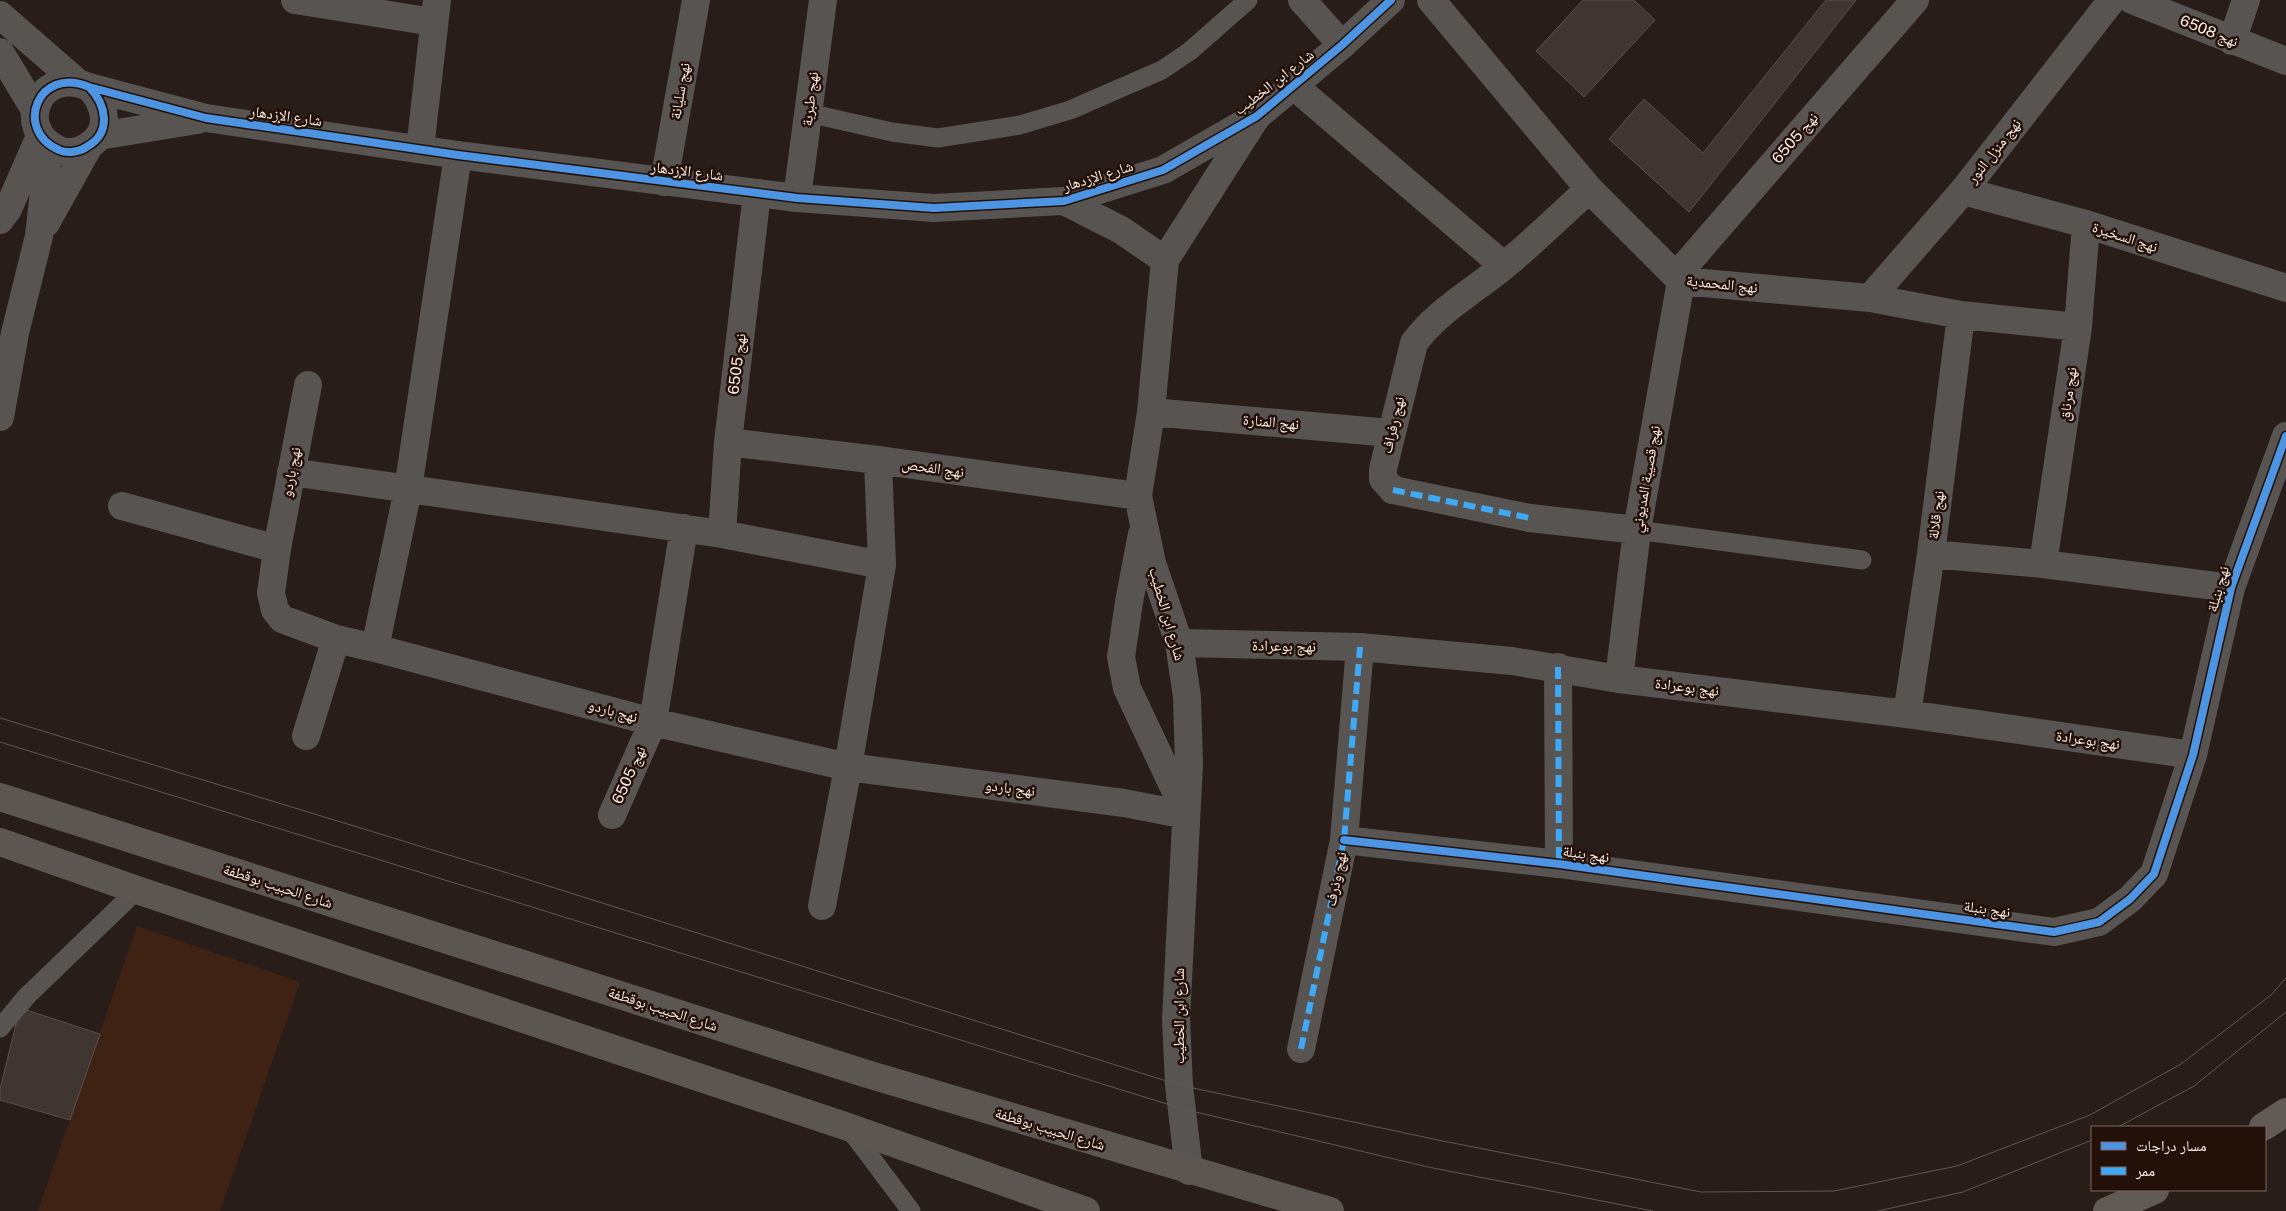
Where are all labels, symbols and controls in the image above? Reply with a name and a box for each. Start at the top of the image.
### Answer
street label: نهج 6508 [2177,11,2241,52]
street label: شارع ابن الخطيب [1231,45,1318,119]
street label: نهج سليانة [666,61,695,121]
street label: نهج طبربة [798,71,823,127]
street label: شارع الإزدهار [248,102,323,131]
street label: نهج 6505 [1768,109,1823,168]
street label: نهج منزل النور [1963,115,2026,188]
street label: شارع الإزدهار [1060,157,1136,196]
street label: شارع الإزدهار [649,158,724,185]
street label: نهج السخيرة [2090,218,2160,257]
street label: نهج المحمدية [1685,271,1759,298]
street label: نهج 6505 [724,333,751,396]
street label: نهج مرناق [2055,366,2082,422]
street label: نهج رفراف [1378,395,1409,455]
street label: نهج المنارة [1242,411,1300,434]
street label: نهج قصيبة المديوني [1628,424,1667,534]
street label: نهج باردو [277,446,306,499]
street label: نهج الفحص [901,455,965,482]
street label: نهج قلالة [1924,490,1949,540]
street label: نهج بنبلة [2203,564,2234,614]
street label: شارع ابن الخطيب [1144,565,1189,663]
street label: نهج بوعرادة [1252,636,1316,657]
street label: نهج بوعرادة [1654,674,1720,701]
street label: نهج باردو [586,696,640,727]
street label: نهج بوعرادة [2055,727,2121,754]
street label: نهج 6505 [608,743,651,807]
street label: نهج باردو [984,776,1036,801]
street label: نهج بنبلة [1561,842,1610,867]
street label: نهج وذرف [1321,850,1352,908]
street label: شارع الحبيب بوقطفة [221,860,335,913]
street label: نهج بنبلة [1962,897,2011,922]
street label: شارع ابن الخطيب [1170,968,1189,1064]
street label: شارع الحبيب بوقطفة [606,983,720,1036]
street label: شارع الحبيب بوقطفة [993,1104,1107,1155]
legend [2091,1126,2266,1191]
text: مسار دراجات [2136,1137,2207,1155]
text: ممر [2135,1162,2155,1180]

